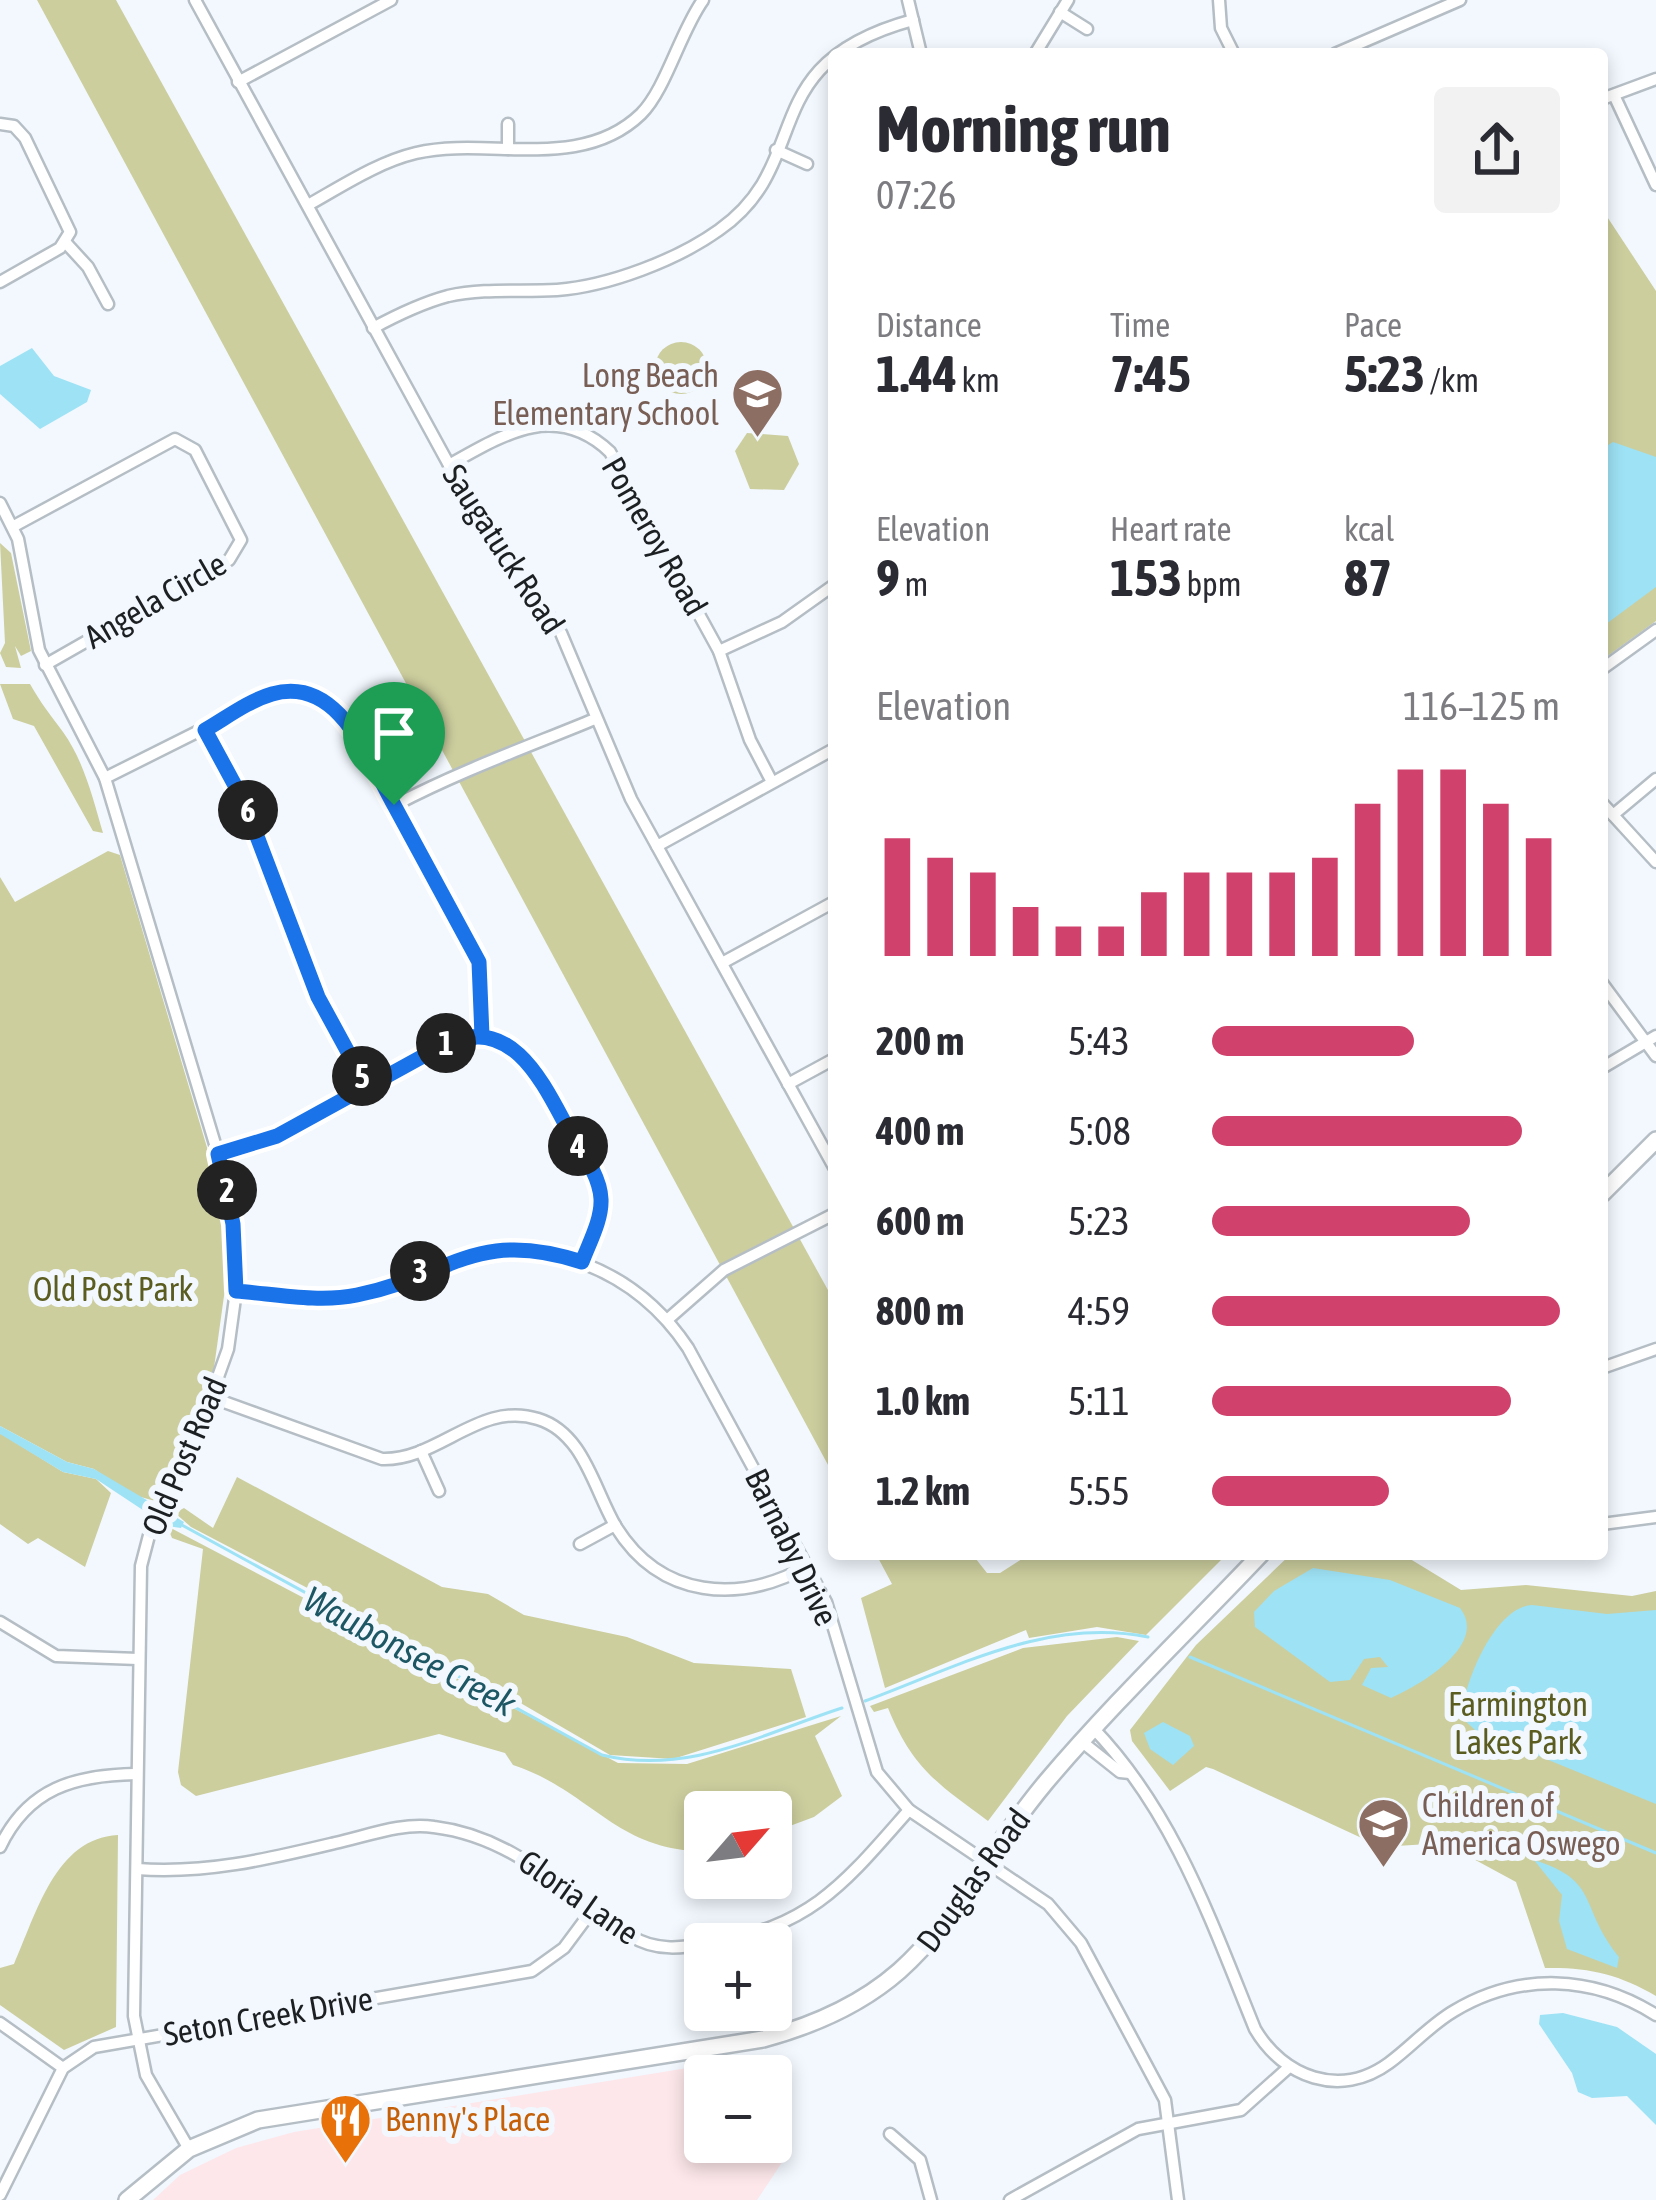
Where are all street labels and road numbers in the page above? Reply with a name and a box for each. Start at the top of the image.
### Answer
street label: Pomeroy Road [595,450,715,622]
street label: Saugatuck Road [435,457,573,641]
street label: Angela Circle [77,544,233,656]
street label: Old Post Road [134,1371,234,1541]
street label: Barnaby Drive [738,1462,846,1632]
street label: Douglas Road [908,1801,1038,1959]
street label: Gloria Lane [512,1842,646,1952]
street label: Seton Creek Drive [161,1979,375,2053]

